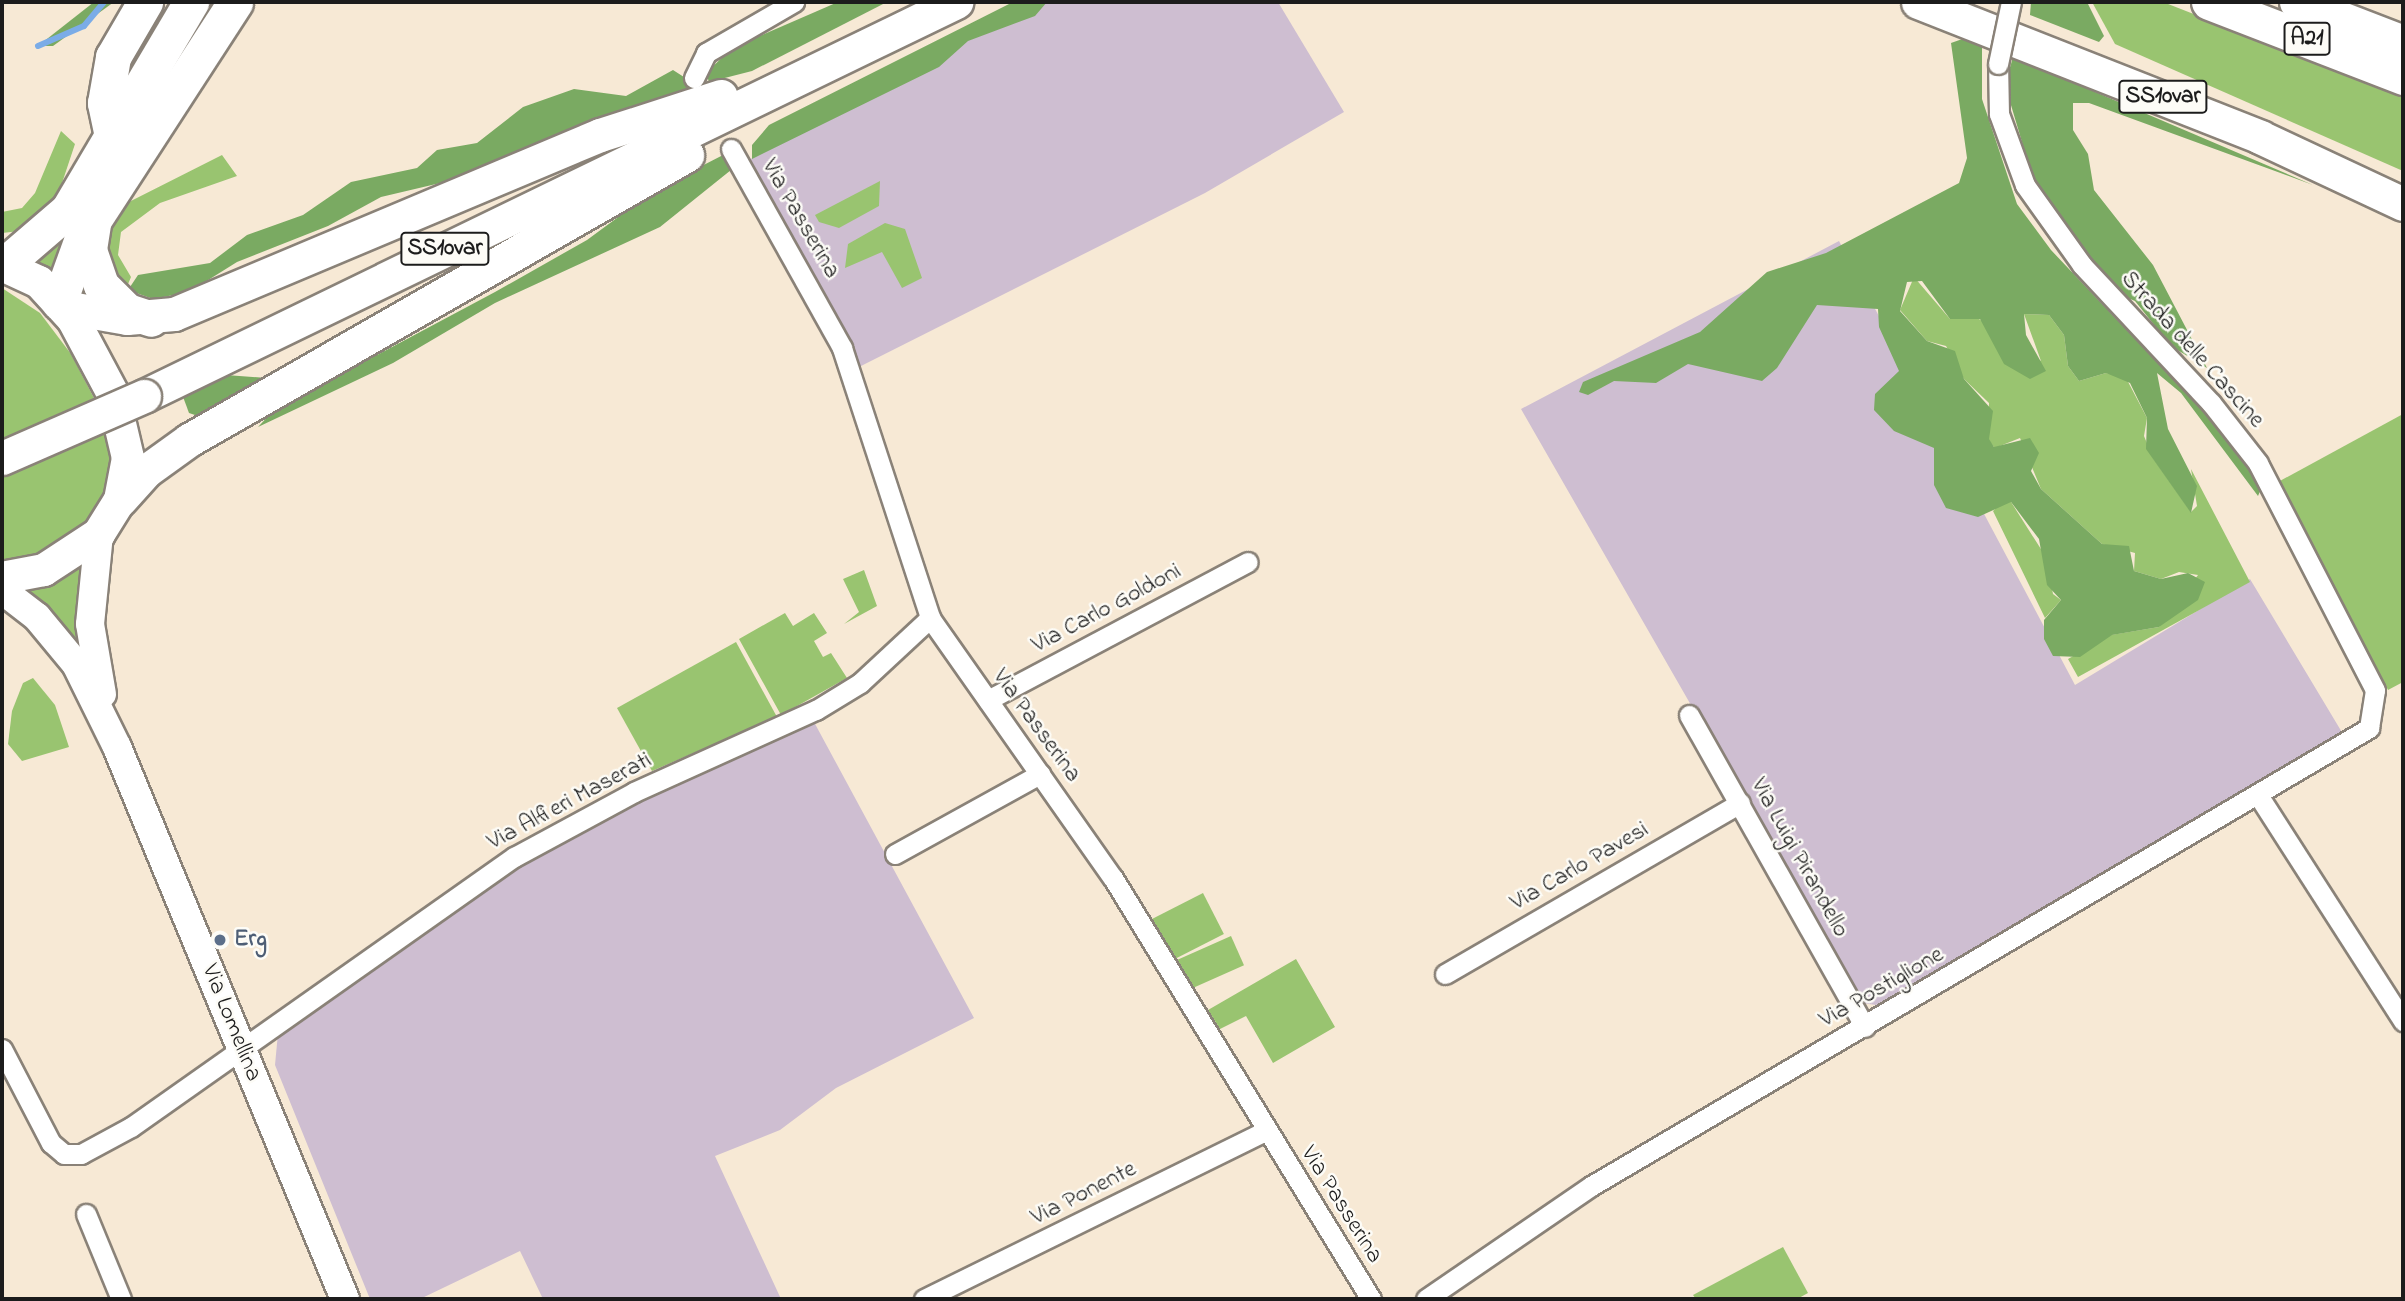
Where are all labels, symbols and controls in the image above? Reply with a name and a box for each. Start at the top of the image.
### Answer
road number: A21 [2282,20,2332,58]
road number: SS10var [2118,78,2208,116]
street label: Via Passerina [754,154,846,284]
road number: SS10var [400,230,490,268]
street label: Strada delle Cascine [2114,266,2270,434]
street label: Via Carlo Goldoni [1027,558,1187,660]
street label: Via Passerina [985,664,1087,788]
street label: Via Alfieri Maserati [483,747,657,857]
street label: Via Luigi Pirandello [1743,773,1855,943]
street label: Via Carlo Pavesi [1506,816,1654,918]
place label: Erg [234,926,267,954]
marker: Erg [212,932,228,948]
street label: Via Postiglione [1815,941,1949,1035]
street label: Via Lomellina [194,960,268,1086]
street label: Via Passerina [1294,1141,1388,1269]
street label: Via Ponente [1027,1155,1141,1233]

